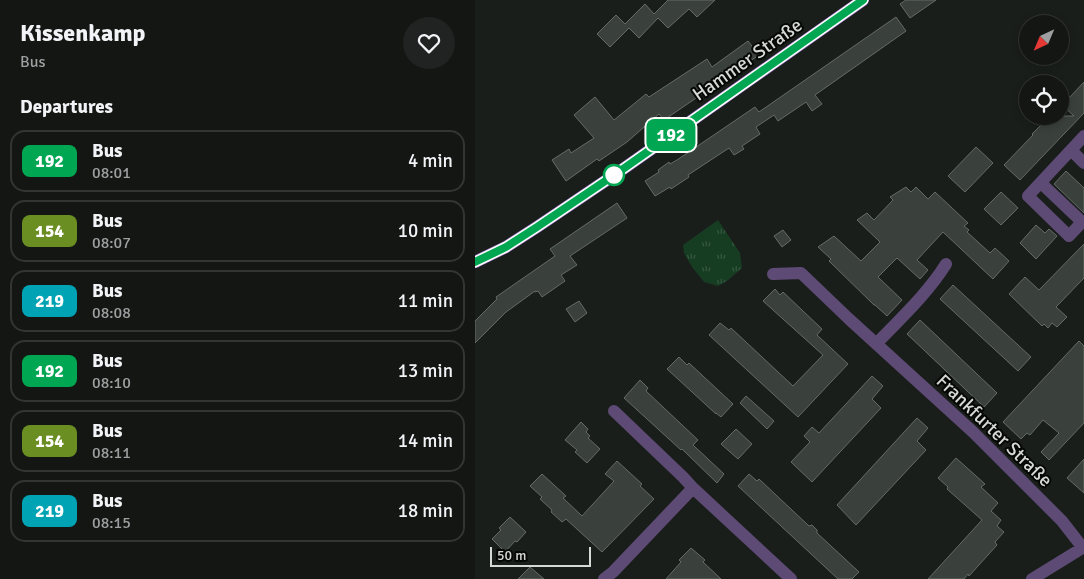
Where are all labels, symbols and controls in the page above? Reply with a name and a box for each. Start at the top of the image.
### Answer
street label: Hammer Straße [688,13,807,107]
north arrow [1019,15,1069,65]
map controls [1019,15,1069,125]
button: heart [403,17,455,69]
text: Kissenkamp [20,18,146,48]
text: Bus [20,52,45,72]
button: locate [1019,75,1069,125]
text: Departures [20,95,113,119]
line badge: 192 [642,119,700,151]
text: 192 [656,124,686,146]
text: Bus [92,139,123,163]
text: 4 min [408,149,453,173]
text: 192 [35,150,64,172]
text: 08:01 [92,163,131,183]
unlabelled marker [603,164,625,186]
text: Bus [92,209,123,233]
text: 10 min [398,219,453,243]
text: 154 [35,220,64,242]
text: 08:07 [92,233,131,253]
text: Bus [92,279,123,303]
text: 11 min [398,289,453,313]
text: 219 [35,290,64,312]
text: 08:08 [92,303,131,323]
text: Bus [92,349,123,373]
text: 13 min [398,359,453,383]
text: 192 [35,360,64,382]
street label: Frankfurter Straße [931,369,1057,492]
text: 08:10 [92,373,131,393]
text: Bus [92,419,123,443]
text: 14 min [398,429,453,453]
text: 154 [35,430,64,452]
text: 08:11 [92,443,131,463]
text: Bus [92,489,123,513]
text: 18 min [398,499,453,523]
text: 219 [35,500,64,522]
text: 08:15 [92,513,131,533]
scale bar [490,544,591,567]
text: 50 m [497,547,526,564]

